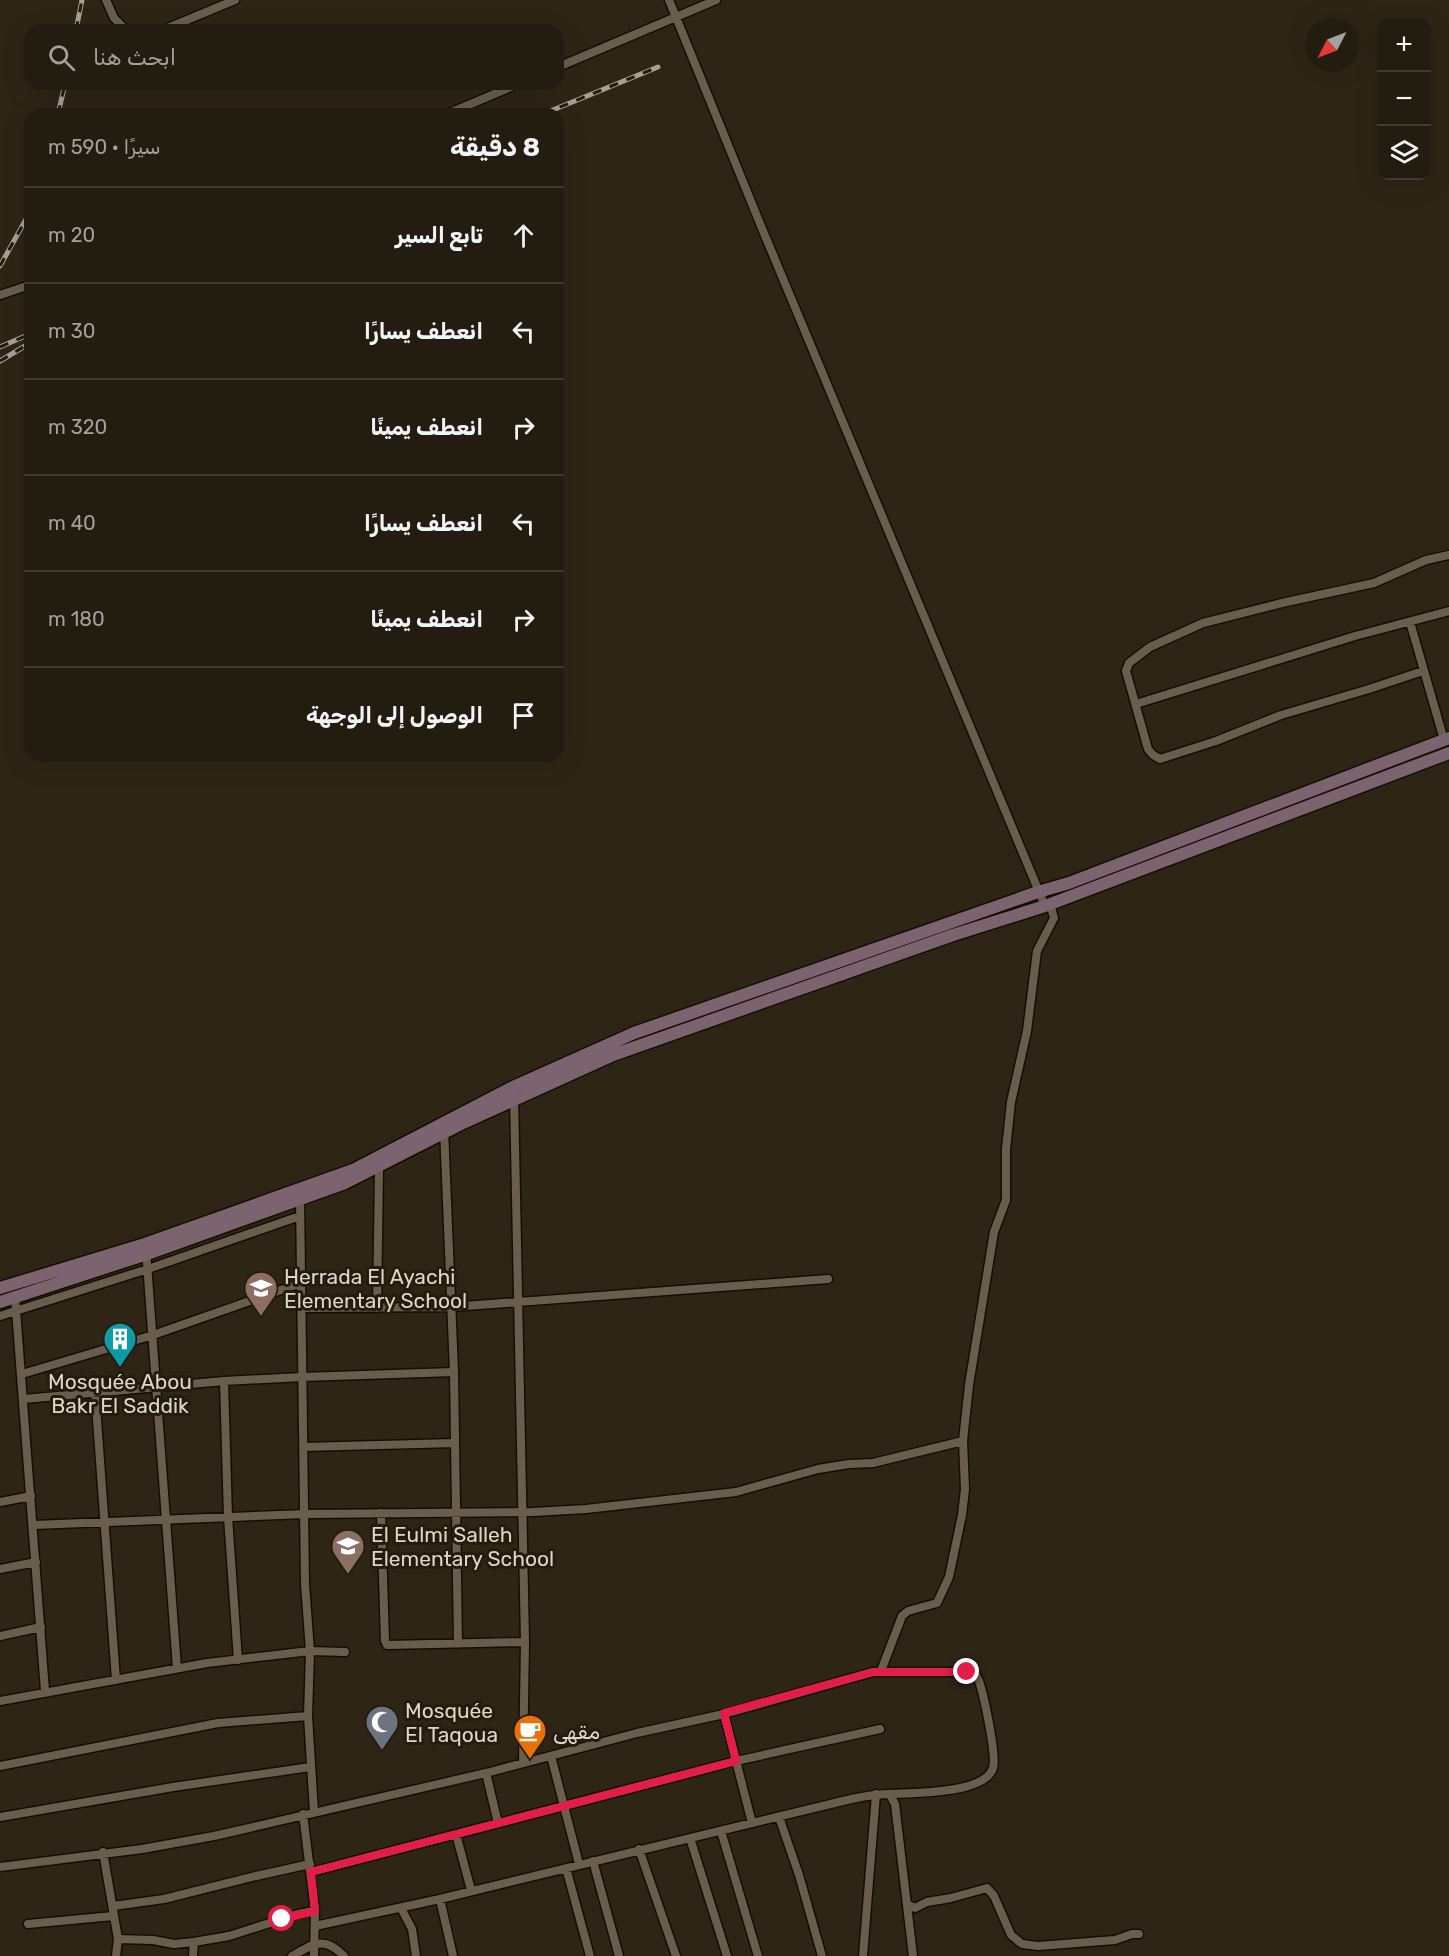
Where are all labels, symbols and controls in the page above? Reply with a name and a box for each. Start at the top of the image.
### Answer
north arrow [1305,18,1359,72]
map controls [1377,18,1431,180]
button: + [1377,18,1431,72]
search box [24,24,564,90]
icon: search [45,41,78,74]
text: ابحث هنا [93,44,176,71]
button: − [1377,72,1431,126]
button: layers [1377,126,1431,180]
text: 8 دقيقة [450,132,540,163]
text: سيرًا · 590 m [48,135,161,159]
icon: ahead [507,219,540,252]
text: تابع السير [395,222,483,249]
text: 20 m [48,223,95,247]
icon: left [507,315,540,348]
text: انعطف يسارًا [364,318,483,345]
text: 30 m [48,319,95,343]
icon: right [507,411,540,444]
text: انعطف يمينًا [370,414,483,441]
text: 320 m [48,415,107,439]
icon: left [507,507,540,540]
text: انعطف يسارًا [364,510,483,537]
text: 40 m [48,511,96,535]
icon: right [507,603,540,636]
text: انعطف يمينًا [370,606,483,633]
text: 180 m [48,607,105,631]
icon: arrive [507,699,540,732]
text: الوصول إلى الوجهة [306,702,483,729]
place label: Herrada El Ayachi Elementary School [284,1264,467,1313]
school or university icon: Herrada El Ayachi Elementary School [243,1270,279,1317]
building icon: Mosquée Abou Bakr El Saddik [102,1321,138,1368]
place label: Mosquée Abou Bakr El Saddik [48,1369,192,1418]
place label: El Eulmi Salleh Elementary School [371,1522,554,1571]
school or university icon: El Eulmi Salleh Elementary School [330,1528,366,1575]
route end [953,1658,979,1684]
place label: Mosquée El Taqoua [405,1698,498,1747]
mosque icon: Mosquée El Taqoua [364,1704,400,1751]
cafe icon: مقهى [512,1713,548,1760]
place label: مقهى [553,1719,600,1744]
route start [268,1905,294,1931]

